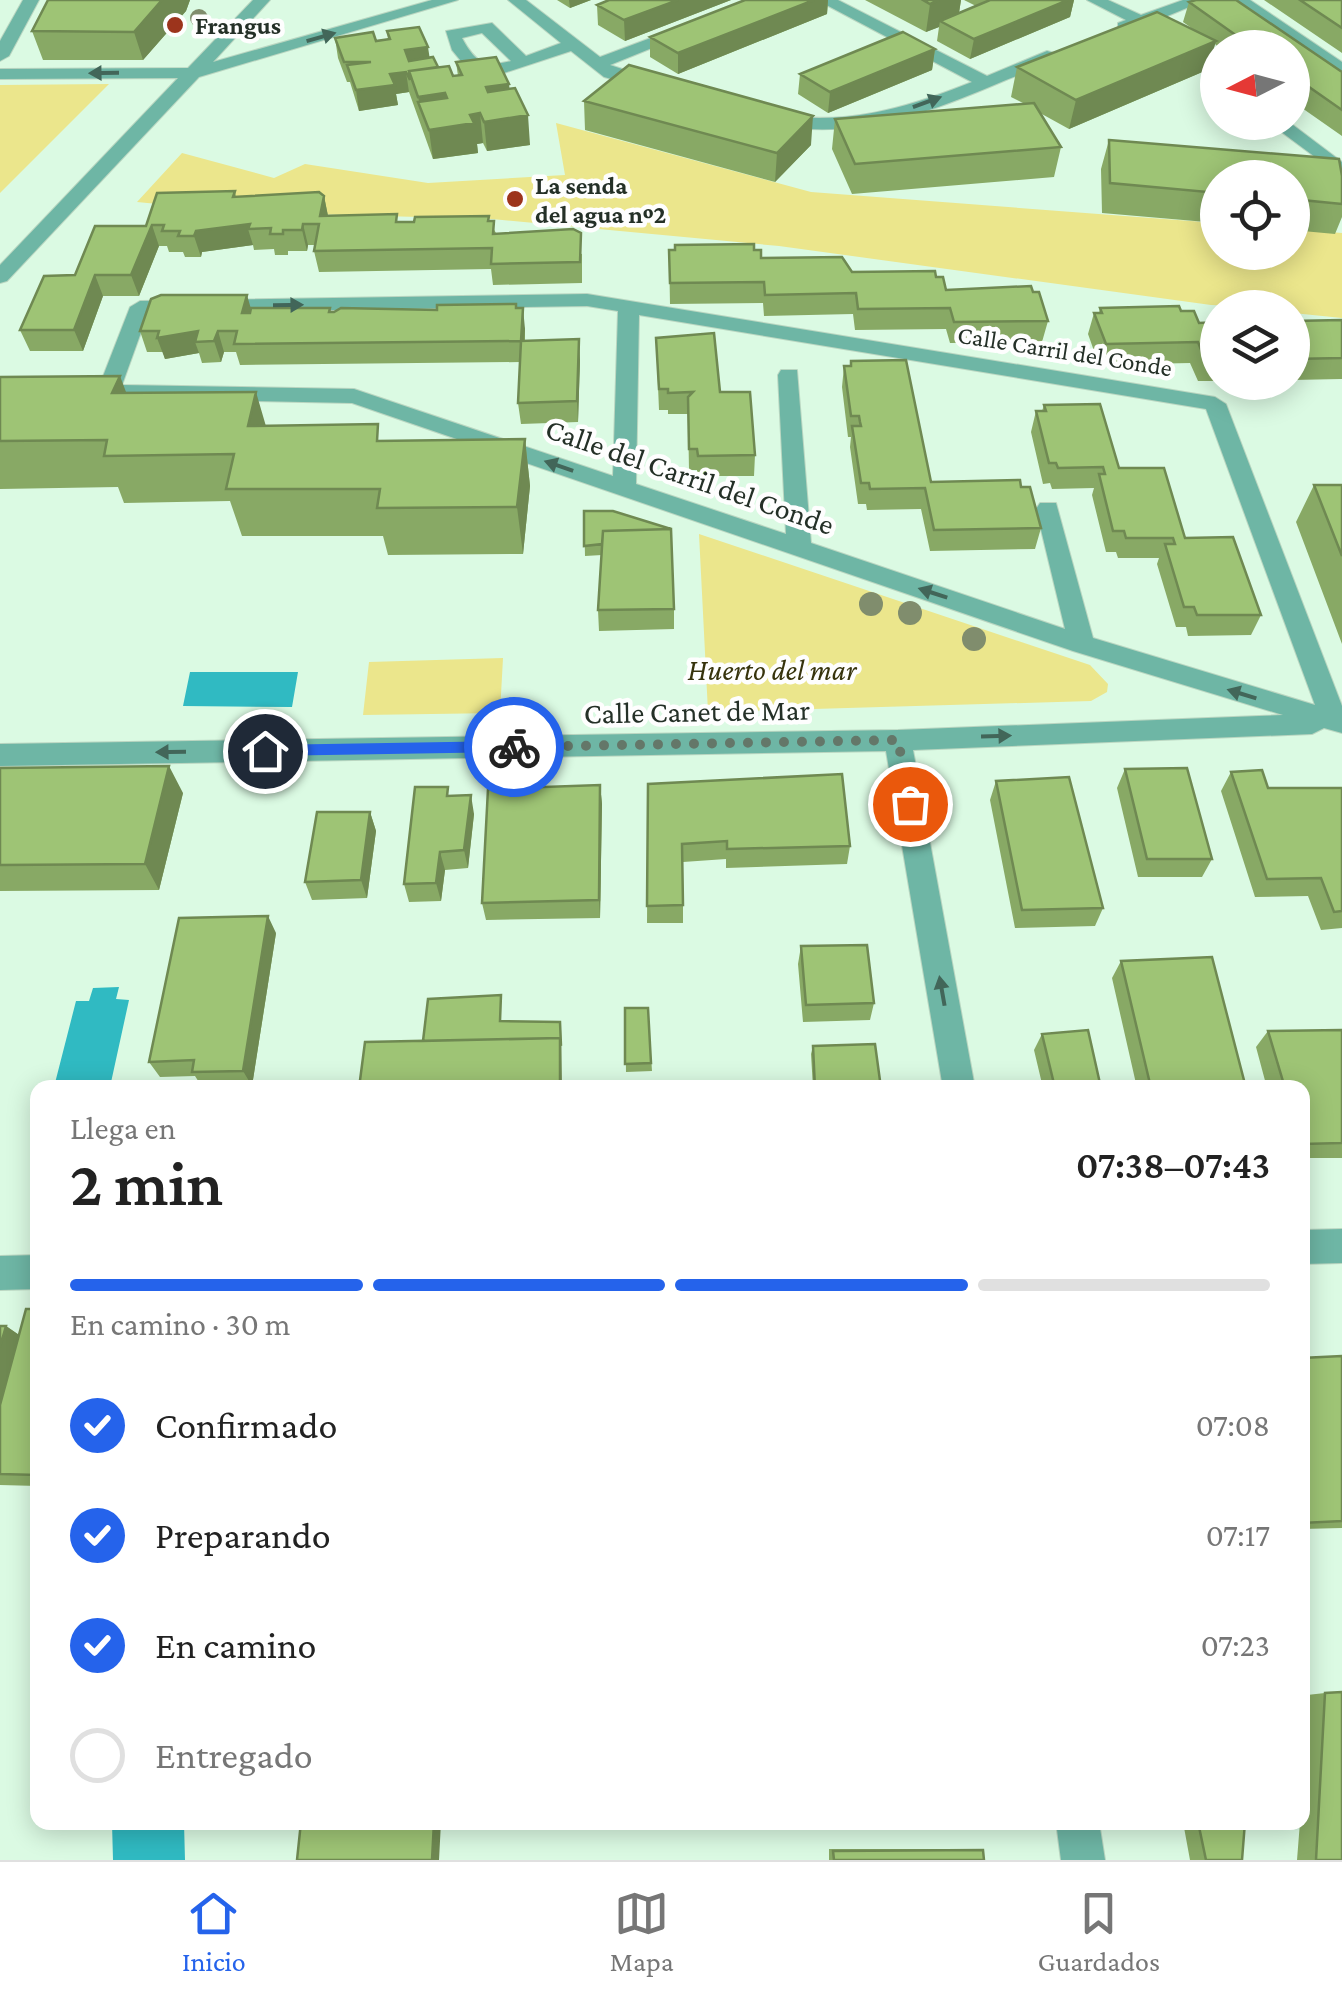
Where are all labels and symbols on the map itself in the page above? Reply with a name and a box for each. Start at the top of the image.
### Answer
place label: Frangus [195,12,281,39]
marker: Frangus [164,14,186,36]
one-way arrow [305,28,336,44]
north arrow [1200,30,1310,140]
one-way arrow [87,66,119,82]
one-way arrow [913,94,943,110]
place label: La senda del agua nº2 [535,172,667,228]
marker: La senda del agua nº2 [504,188,526,210]
one-way arrow [273,297,305,313]
street label: Calle Carril del Conde [956,321,1174,381]
street label: Calle del Carril del Conde [542,411,838,541]
one-way arrow [544,457,574,472]
one-way arrow [918,585,948,600]
park label: Huerto del mar [688,653,858,686]
one-way arrow [1226,686,1257,701]
street label: Calle Canet de Mar [584,693,811,729]
courier [464,697,564,797]
pin [223,709,308,794]
one-way arrow [980,728,1012,744]
one-way arrow [154,744,186,760]
pin [868,762,953,847]
one-way arrow [934,976,950,1007]

